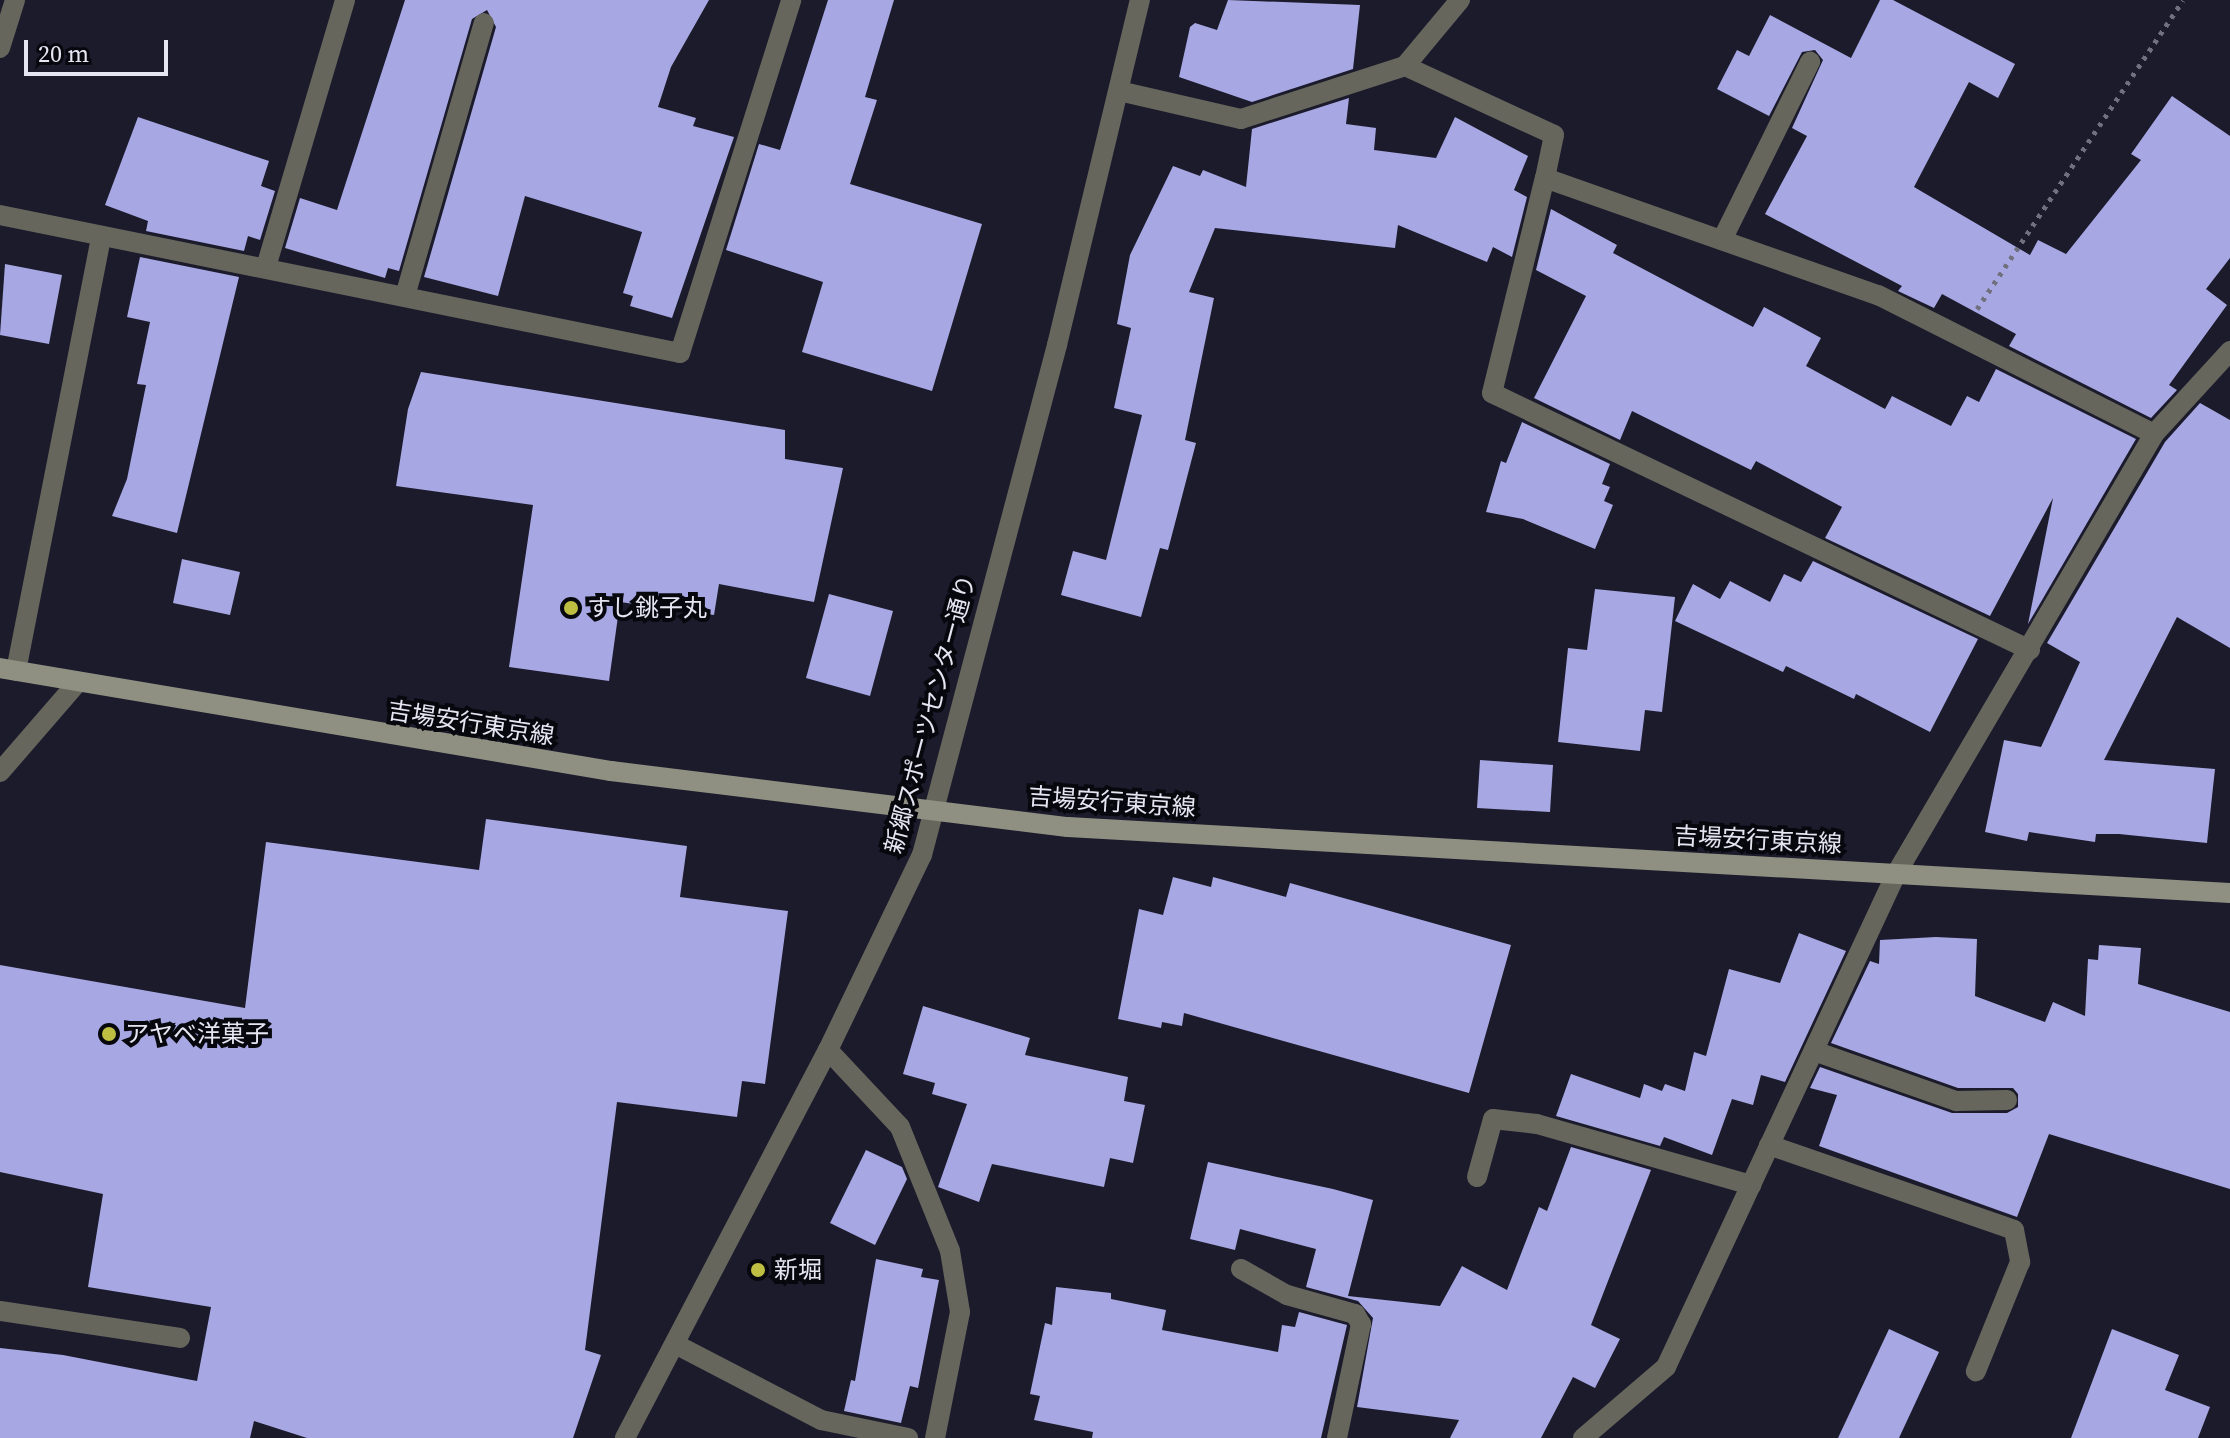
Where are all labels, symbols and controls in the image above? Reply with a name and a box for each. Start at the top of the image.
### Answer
scale bar [28,24,172,74]
text: 20 m [38,37,89,70]
street label: 新郷スポーツセンター通り [879,571,981,857]
place label: すし銚子丸 [587,594,707,622]
marker: すし銚子丸 [562,599,580,617]
street label: 吉場安行東京線 [386,696,556,750]
street label: 吉場安行東京線 [1027,782,1197,822]
street label: 吉場安行東京線 [1673,821,1843,859]
place label: アヤベ洋菓子 [125,1020,269,1048]
marker: アヤベ洋菓子 [100,1025,118,1043]
place label: 新堀 [774,1256,822,1284]
marker: 新堀 [749,1261,767,1279]

